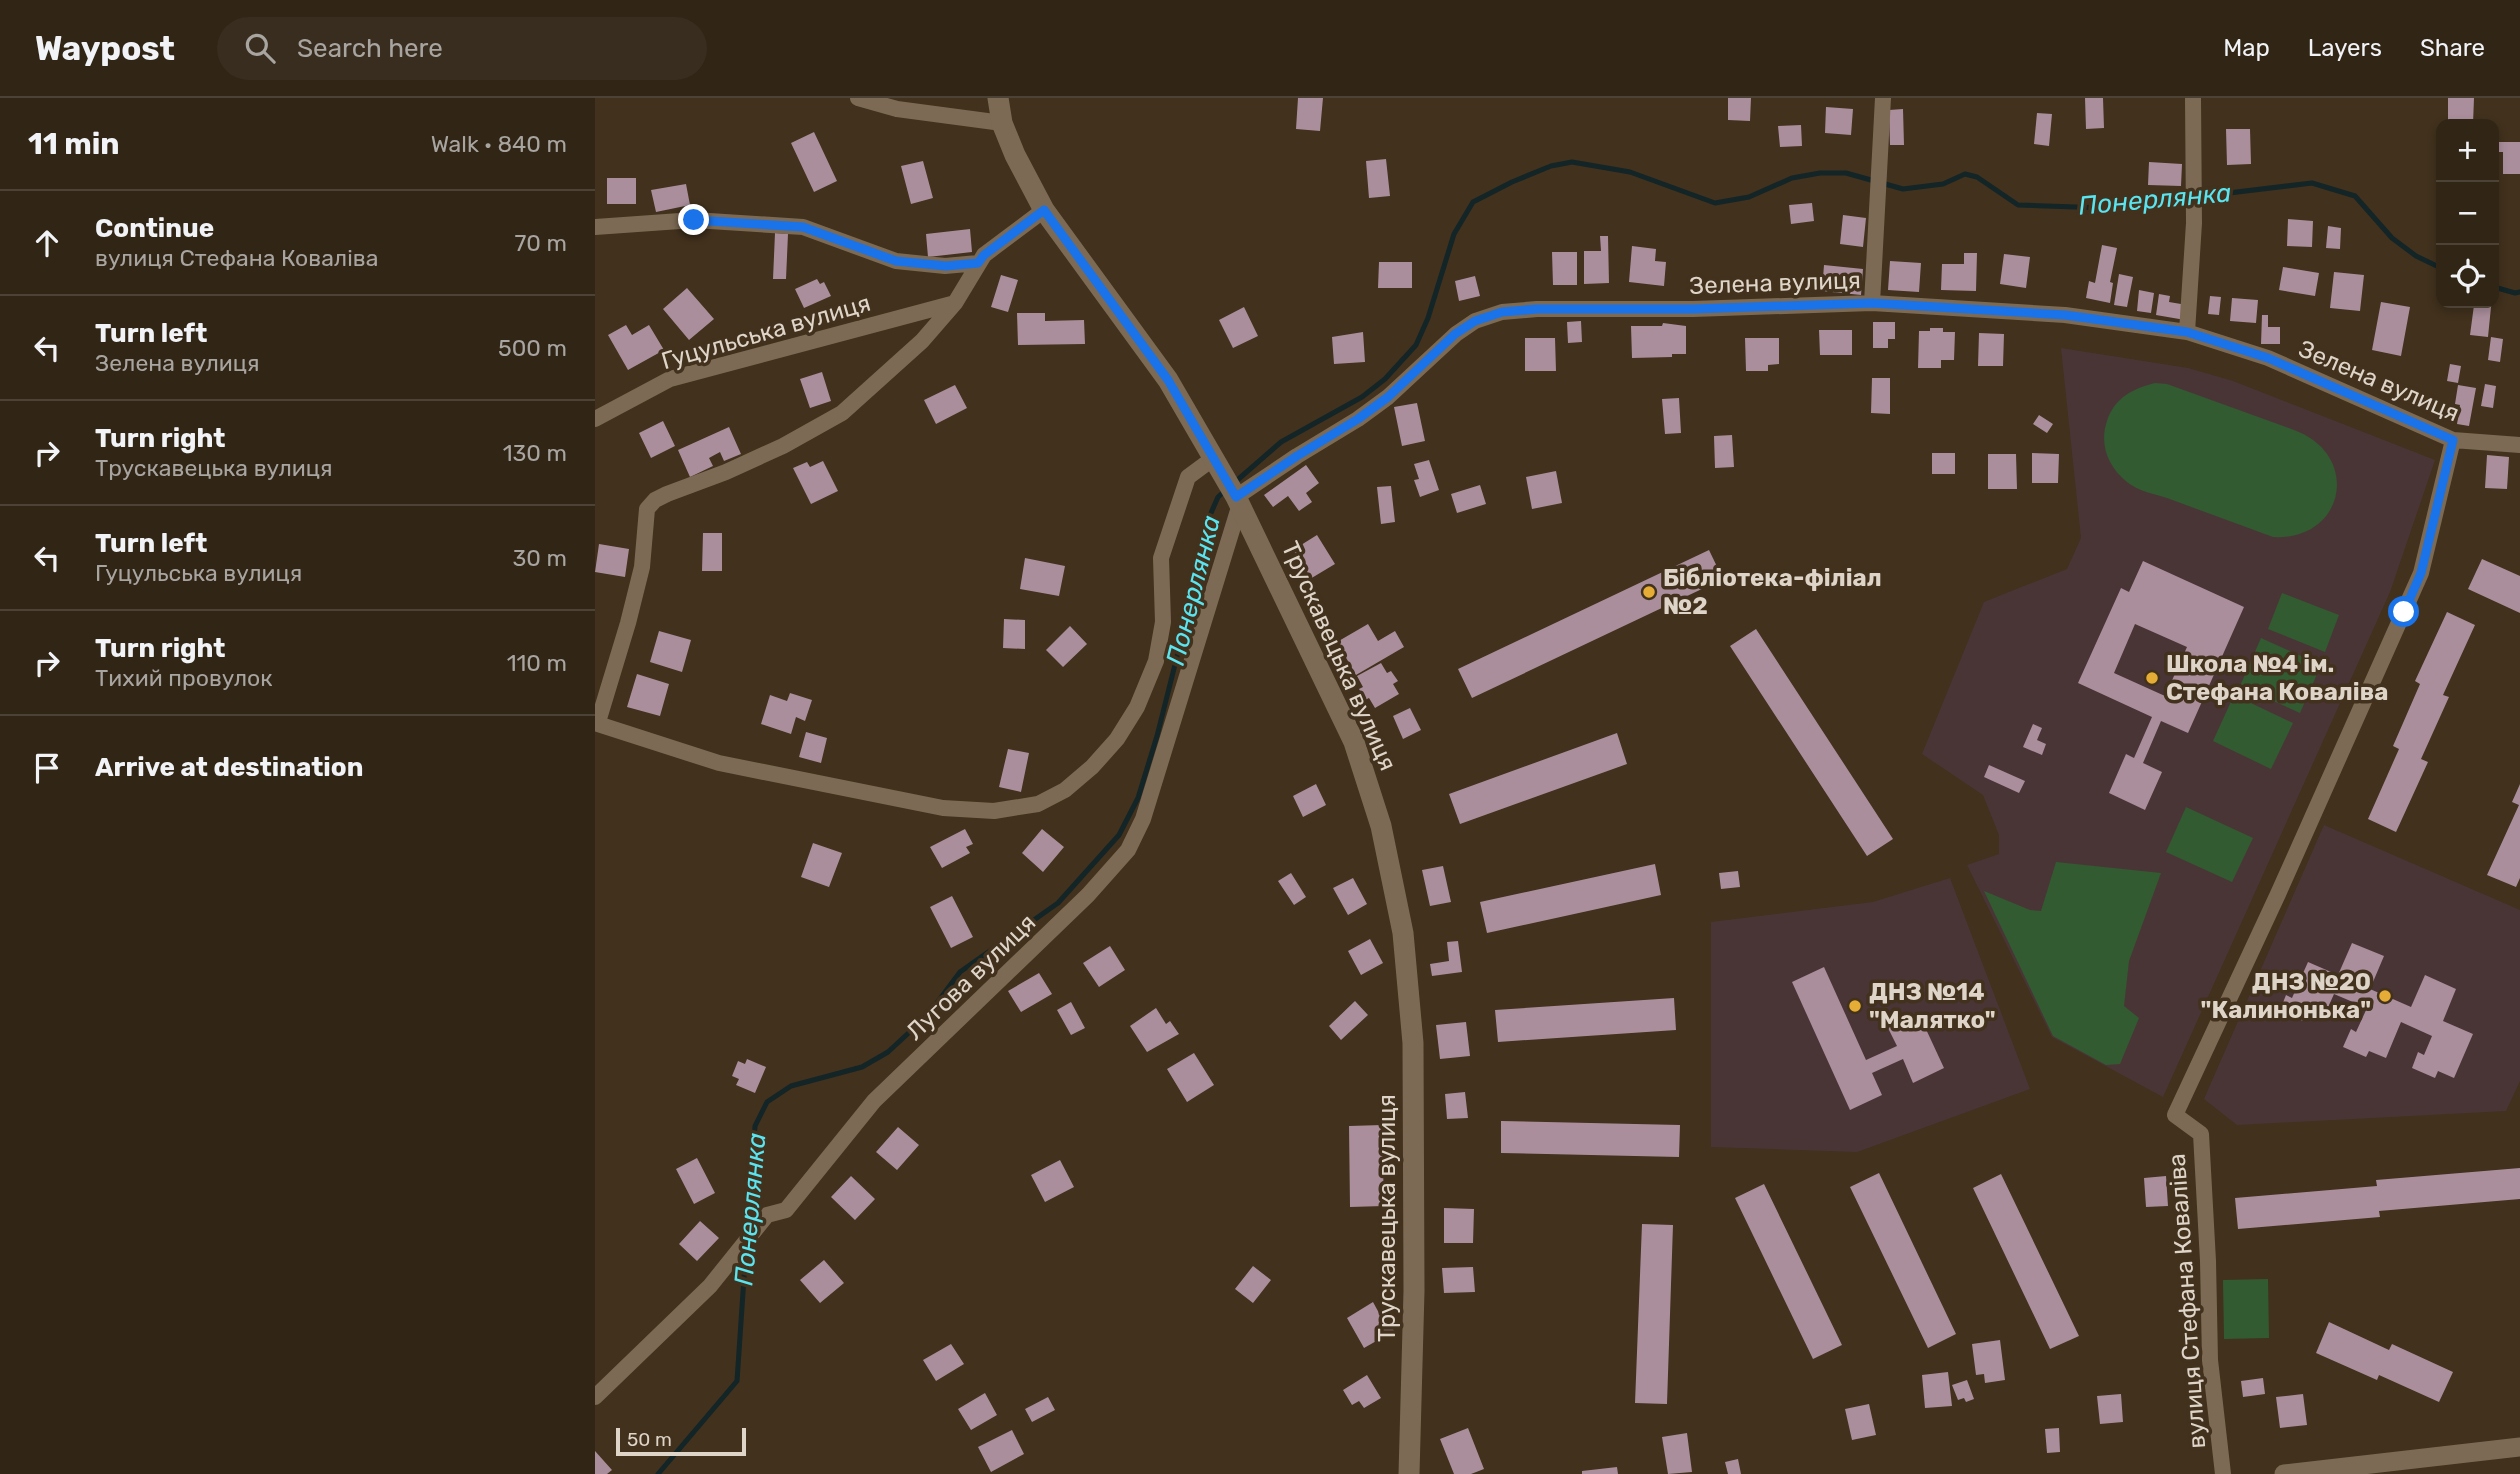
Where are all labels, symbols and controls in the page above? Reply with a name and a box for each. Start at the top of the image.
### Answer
search box [217,17,707,80]
text: Waypost [35,29,175,68]
icon: search [241,29,279,67]
text: Search here [297,33,443,64]
text: Map [2223,34,2270,62]
text: Layers [2308,34,2382,62]
text: Share [2420,34,2485,62]
map controls [2436,119,2499,308]
button: + [2436,119,2499,182]
text: 11 min [28,126,120,162]
text: Walk · 840 m [431,130,567,158]
water label: Понерлянка [2077,177,2233,222]
button: − [2436,182,2499,245]
route end [678,204,709,235]
text: Continue [95,213,214,244]
icon: ahead [28,224,66,262]
text: 70 m [515,229,567,257]
text: вулиця Стефана Коваліва [95,244,378,272]
button: locate [2436,245,2499,308]
street label: Зелена вулиця [1689,266,1861,300]
street label: Гуцульська вулиця [658,289,874,375]
text: Turn left [95,318,207,349]
icon: left [28,329,66,367]
text: 500 m [498,334,567,362]
street label: Зелена вулиця [2295,335,2463,427]
text: Зелена вулиця [95,349,260,377]
text: Turn right [95,423,225,454]
icon: right [28,434,66,472]
text: 130 m [503,439,567,467]
text: Трускавецька вулиця [95,454,333,482]
water label: Понерлянка [1160,512,1227,668]
text: Turn left [95,528,207,559]
street label: Трускавецька вулиця [1276,537,1402,775]
icon: left [28,539,66,577]
text: 30 m [512,544,567,572]
text: Гуцульська вулиця [95,559,302,587]
place label: Бібліотека-філіал №2 [1663,564,1882,620]
marker: Бібліотека-філіал №2 [1641,584,1657,600]
route start [2388,596,2419,627]
text: Turn right [95,633,225,664]
icon: right [28,644,66,682]
text: 110 m [507,649,567,677]
place label: Школа №4 ім. Стефана Коваліва [2166,650,2388,706]
text: Тихий провулок [95,664,273,692]
marker: Школа №4 ім. Стефана Коваліва [2144,670,2160,686]
icon: arrive [28,749,66,787]
text: Arrive at destination [95,752,363,783]
street label: Лугова вулиця [901,908,1041,1046]
place label: ДНЗ №20 "Калинонька" [2201,968,2371,1024]
place label: ДНЗ №14 "Малятко" [1869,978,1996,1034]
marker: ДНЗ №20 "Калинонька" [2377,988,2393,1004]
marker: ДНЗ №14 "Малятко" [1847,998,1863,1014]
street label: Трускавецька вулиця [1373,1094,1401,1342]
water label: Понерлянка [728,1131,773,1287]
street label: вулиця Стефана Коваліва [2163,1153,2211,1449]
scale bar [616,1425,745,1457]
text: 50 m [627,1428,672,1451]

